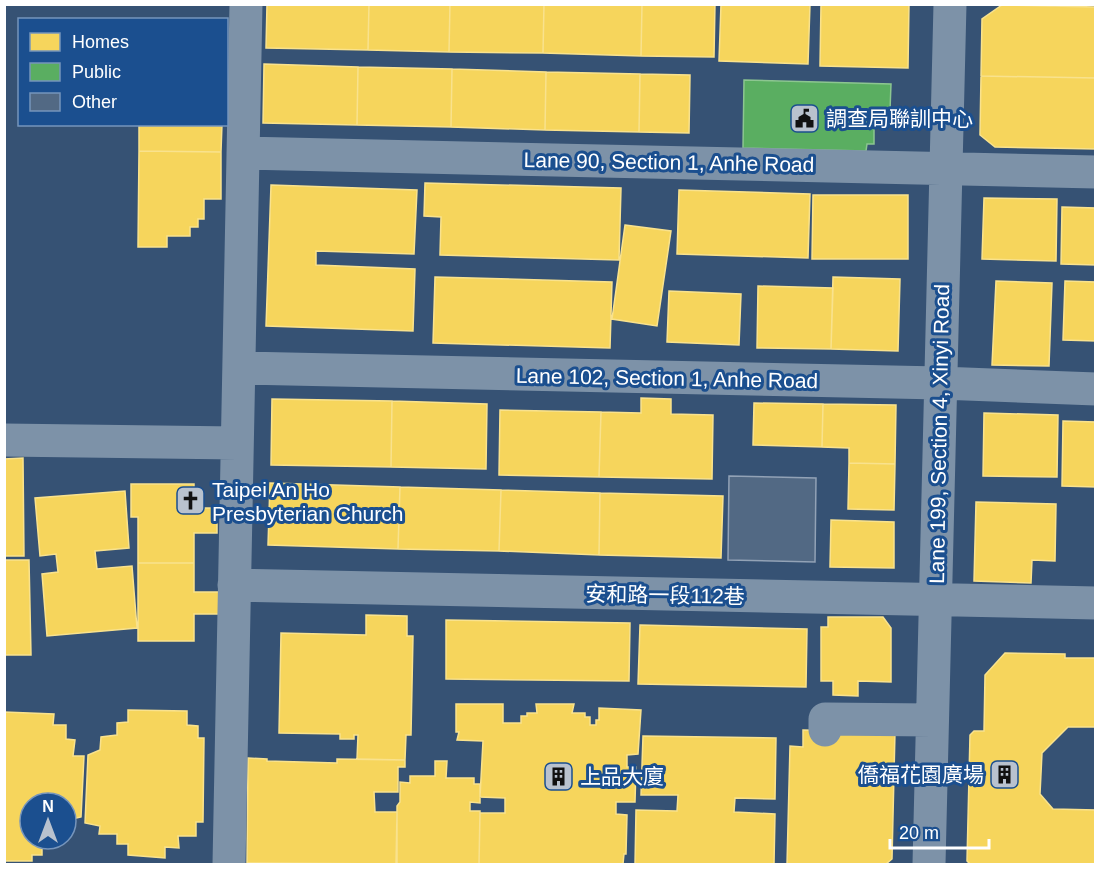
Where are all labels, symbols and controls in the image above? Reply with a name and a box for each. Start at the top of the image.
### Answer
legend [18,18,228,126]
text: Homes [72,32,129,52]
text: Public [72,62,121,82]
text: Other [72,92,117,112]
public building icon: 調查局聯訓中心 [789,102,821,134]
place label: 調查局聯訓中心 [826,107,973,130]
street label: Lane 90, Section 1, Anhe Road [523,148,815,176]
street label: Lane 199, Section 4, Xinyi Road [925,284,953,584]
street label: Lane 102, Section 1, Anhe Road [516,364,818,392]
place label: Taipei An Ho Presbyterian Church [212,478,403,525]
church icon: Taipei An Ho Presbyterian Church [175,485,207,517]
street label: 安和路一段112巷 [585,582,745,608]
building icon: 僑福花園廣場 [989,758,1021,790]
building icon: 上品大廈 [543,760,575,792]
place label: 僑福花園廣場 [858,763,984,786]
place label: 上品大廈 [580,765,664,788]
north arrow [18,791,78,851]
text: N [42,798,54,815]
scale bar [890,812,989,850]
text: 20 m [899,823,939,843]

